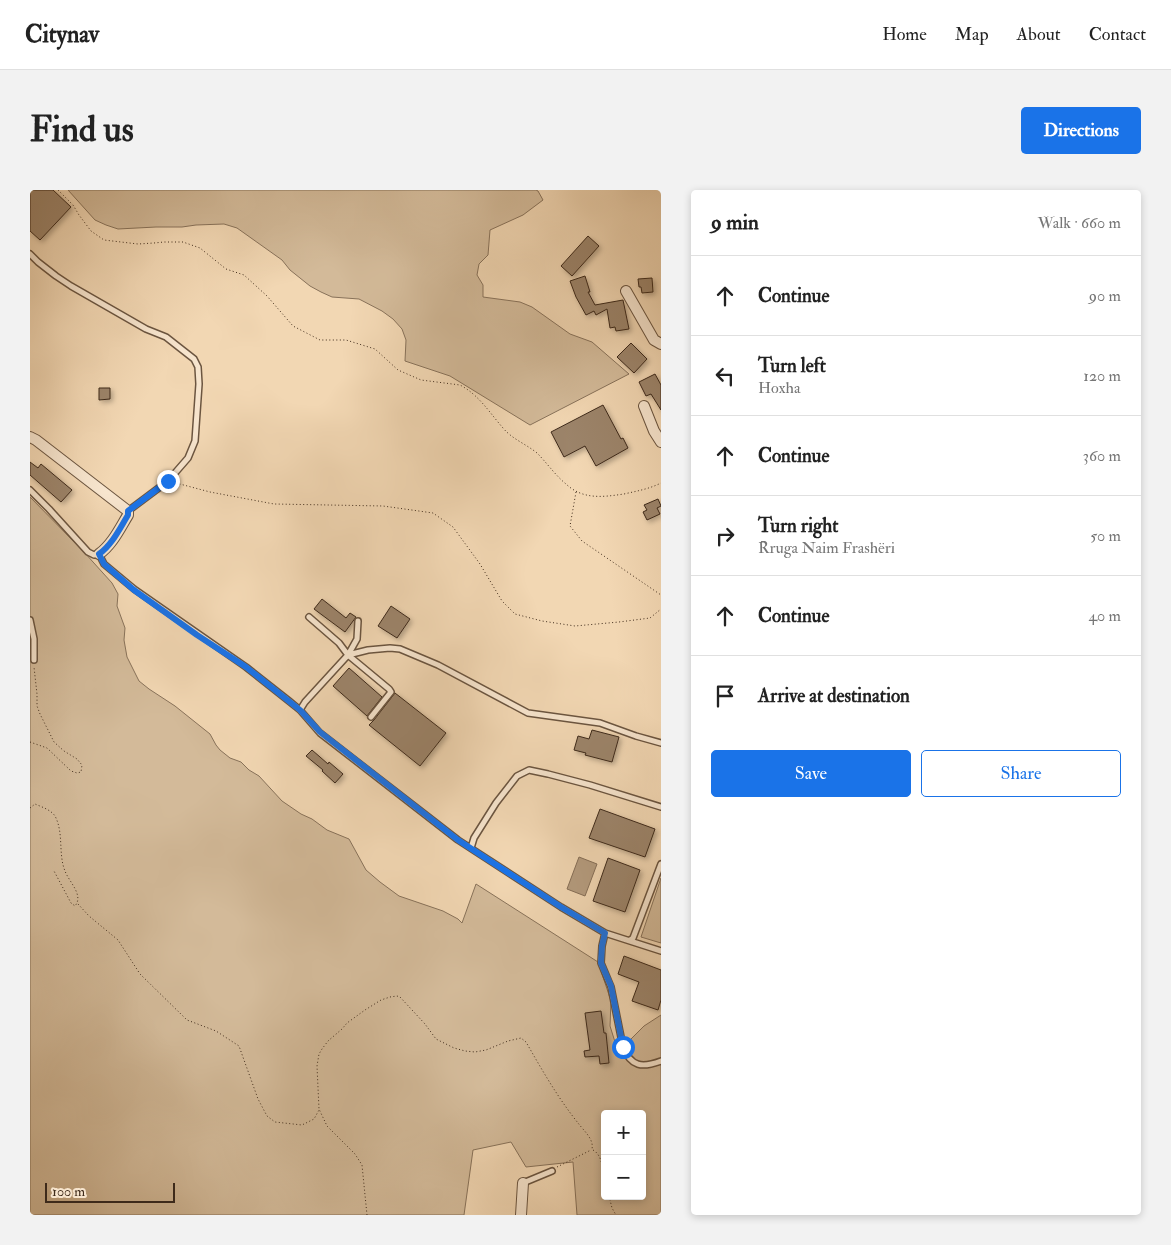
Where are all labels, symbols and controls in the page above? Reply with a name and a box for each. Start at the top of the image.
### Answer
text: Citynav [25,19,99,50]
text: Home [882,23,927,46]
text: Map [955,23,989,46]
text: About [1017,23,1061,46]
text: Contact [1089,23,1146,46]
button: Directions [1021,107,1141,154]
text: Find us [30,108,134,152]
text: 9 min [711,209,759,236]
text: Walk · 660 m [1038,213,1121,233]
icon: ahead [711,282,739,310]
text: Continue [758,284,829,308]
text: 90 m [1089,286,1121,306]
text: Turn left [758,354,826,378]
icon: left [711,362,739,390]
text: 120 m [1083,366,1121,386]
text: Hoxha [758,378,801,398]
icon: ahead [711,442,739,470]
text: Continue [758,444,829,468]
text: 360 m [1083,446,1121,466]
route end [157,470,180,493]
text: Turn right [758,514,838,538]
icon: right [711,522,739,550]
text: 50 m [1090,526,1121,546]
text: Rruga Naim Frashëri [758,538,895,558]
icon: ahead [711,602,739,630]
text: Continue [758,604,829,628]
text: 40 m [1088,606,1121,626]
icon: arrive [711,682,739,710]
text: Arrive at destination [758,684,910,708]
button: Save [711,750,911,797]
button: Share [921,750,1121,797]
route start [612,1036,635,1059]
map controls [601,1110,646,1200]
button: + [601,1110,646,1155]
button: − [601,1155,646,1200]
scale bar [45,1180,175,1203]
text: 100 m [52,1183,85,1200]

